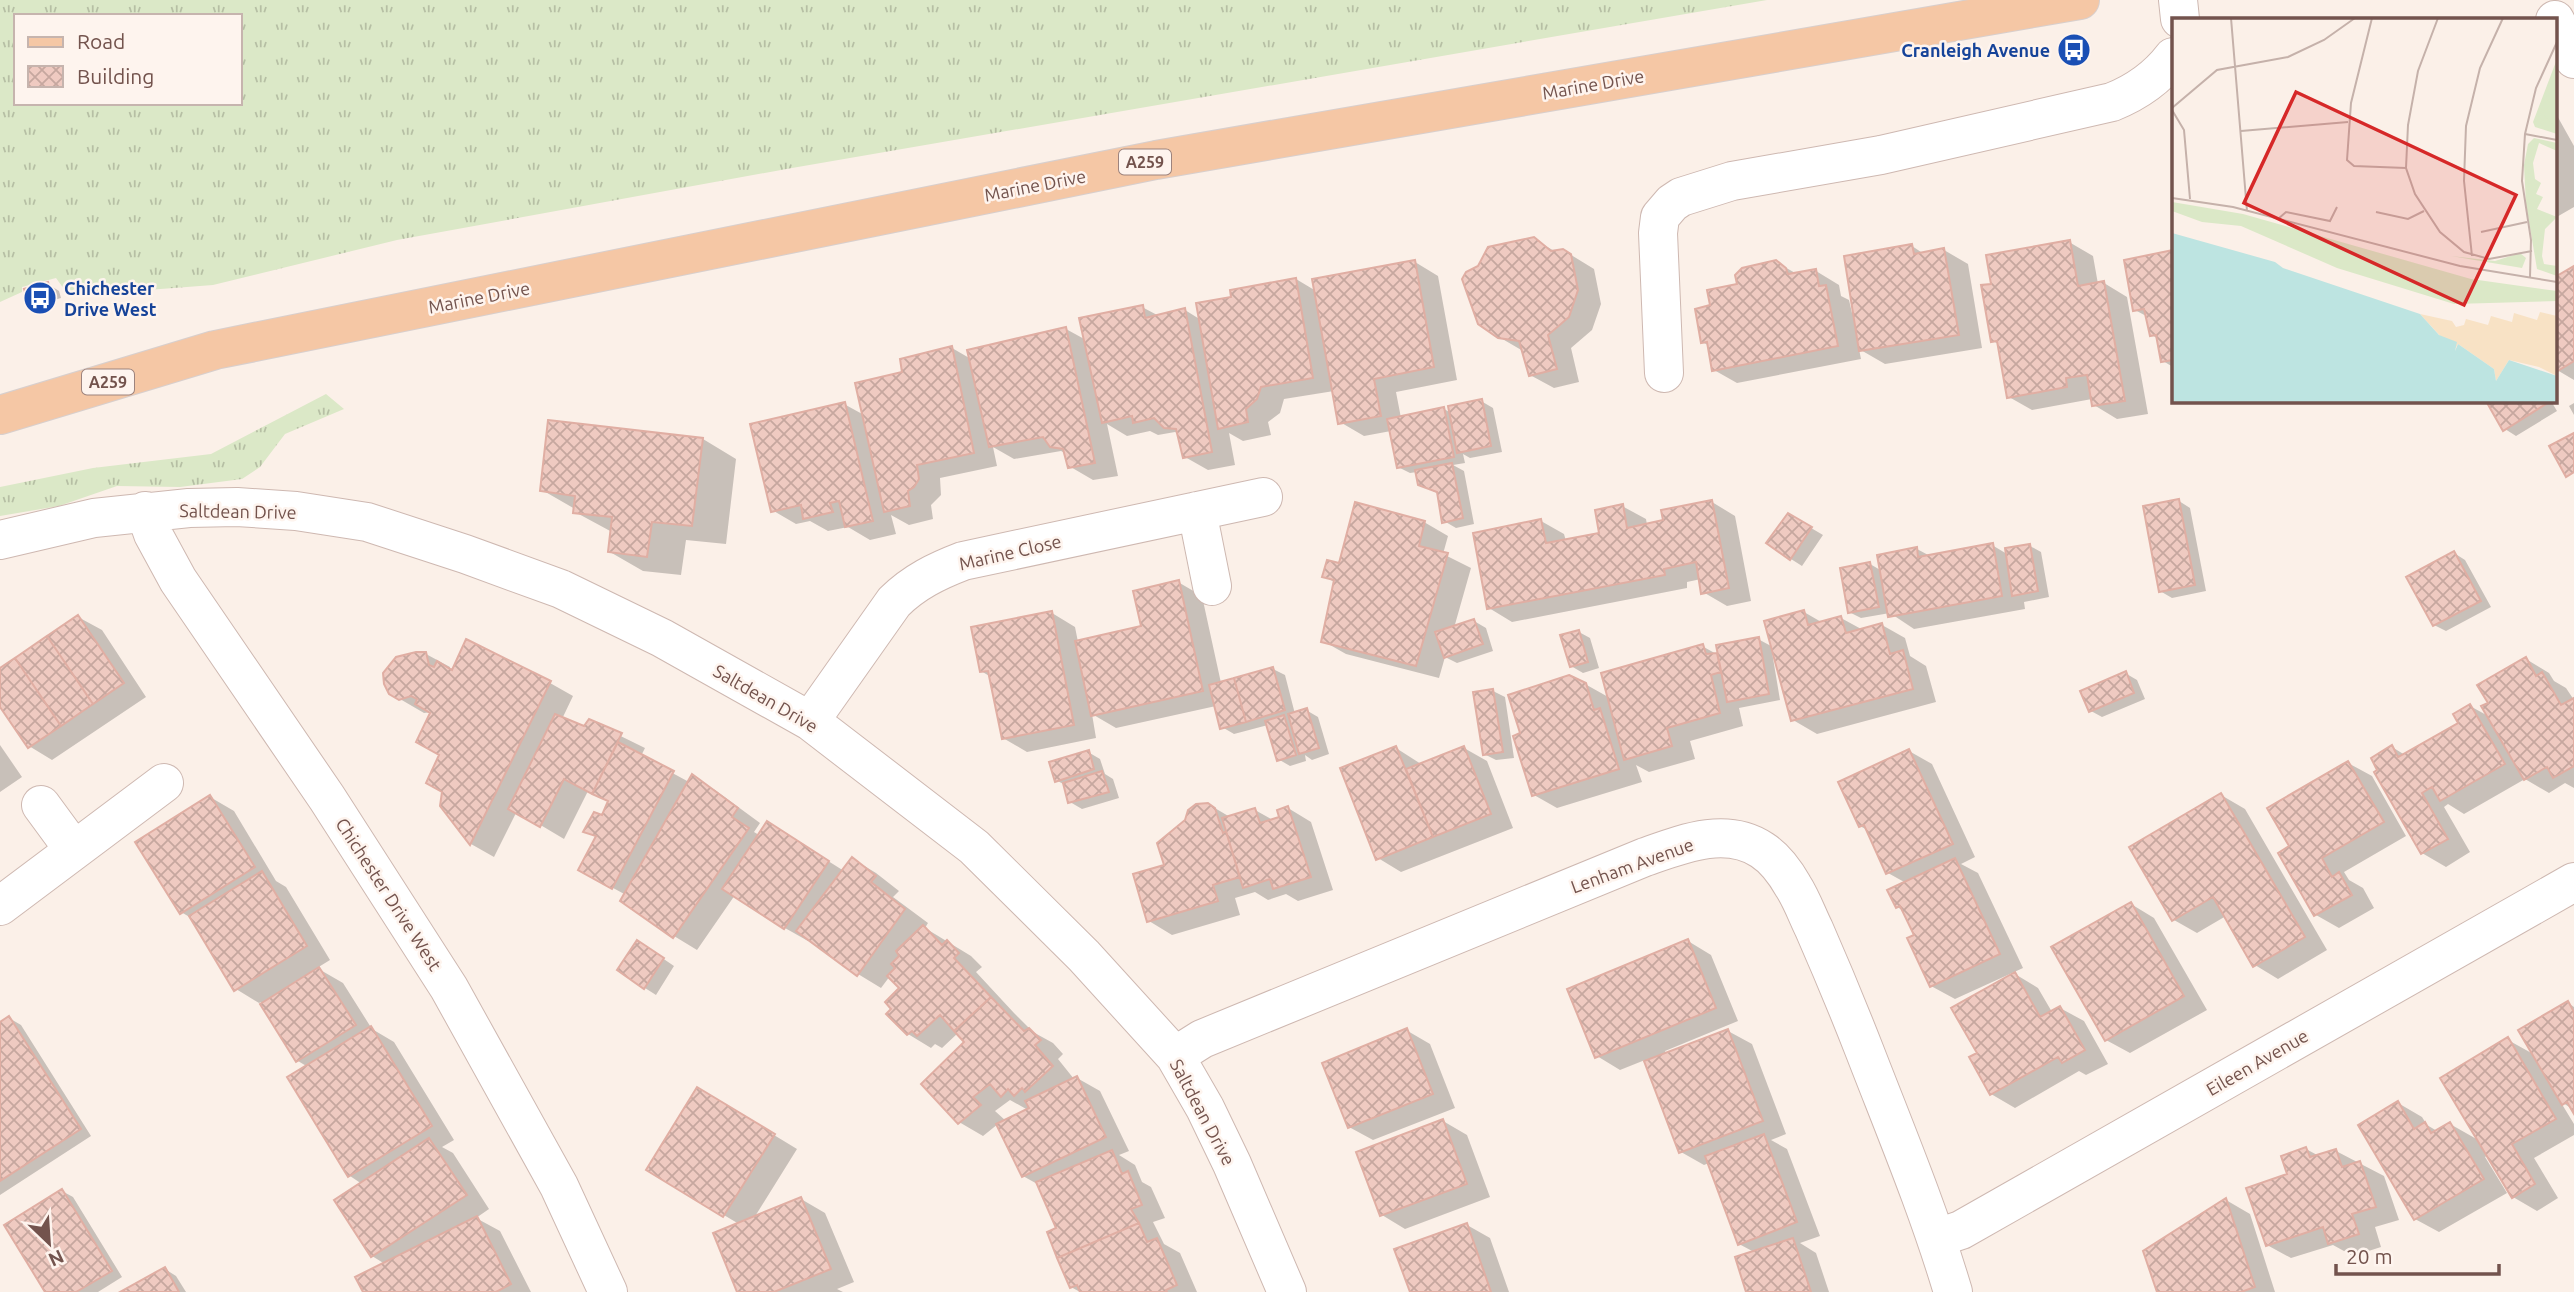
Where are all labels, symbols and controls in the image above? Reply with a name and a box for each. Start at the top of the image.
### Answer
legend [14,14,242,105]
inset map [2172,18,2556,402]
text: Road [77,29,125,53]
bus stop icon: Cranleigh Avenue [2055,31,2093,69]
place label: Cranleigh Avenue [1901,40,2050,60]
text: Building [77,64,154,88]
street label: Marine Drive [1541,65,1645,103]
road number: A259 [1119,150,1171,174]
street label: Marine Drive [983,165,1087,205]
street label: Marine Drive [427,277,531,317]
place label: Chichester Drive West [64,278,157,319]
bus stop icon: Chichester Drive West [21,279,59,317]
road number: A259 [82,370,134,394]
street label: Saltdean Drive [179,500,297,522]
street label: Marine Close [957,531,1063,573]
street label: Saltdean Drive [710,660,822,736]
street label: Chichester Drive West [332,814,446,974]
street label: Lenham Avenue [1568,834,1696,896]
street label: Eileen Avenue [2203,1025,2311,1099]
street label: Saltdean Drive [1167,1056,1239,1168]
north arrow [14,1208,84,1278]
scale bar [2336,1232,2499,1276]
text: 20 m [2346,1244,2393,1268]
text: N [45,1245,67,1271]

